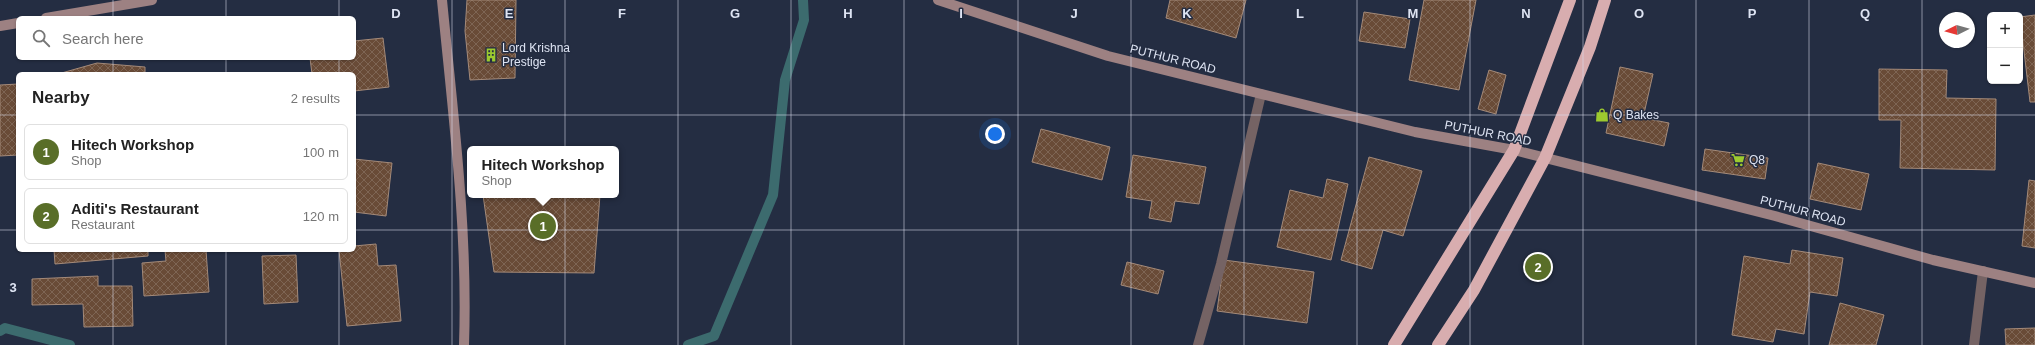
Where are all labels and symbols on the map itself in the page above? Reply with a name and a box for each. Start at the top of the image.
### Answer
text: D [391,6,401,21]
text: E [505,6,514,21]
text: F [618,6,626,21]
text: G [730,6,740,21]
text: H [843,6,853,21]
text: I [959,6,963,21]
text: J [1070,6,1078,21]
text: K [1182,6,1192,21]
text: L [1296,6,1304,21]
text: M [1408,6,1418,21]
text: N [1521,6,1531,21]
text: O [1634,6,1644,21]
text: P [1748,6,1757,21]
text: Q [1860,6,1870,21]
north arrow [1939,12,1975,48]
place label: Lord Krishna Prestige [502,41,570,69]
street label: PUTHUR ROAD [1129,42,1218,77]
building icon: Lord Krishna Prestige [483,47,499,63]
shop icon: Q Bakes [1594,107,1610,123]
place label: Q Bakes [1613,108,1659,122]
street label: PUTHUR ROAD [1443,118,1533,148]
your location [985,124,1005,144]
supermarket icon: Q8 [1730,152,1746,168]
place label: Q8 [1749,153,1765,167]
street label: PUTHUR ROAD [1759,193,1848,229]
pin: 1 [530,211,556,241]
pin: 2 [1525,252,1551,282]
text: 3 [9,280,17,295]

